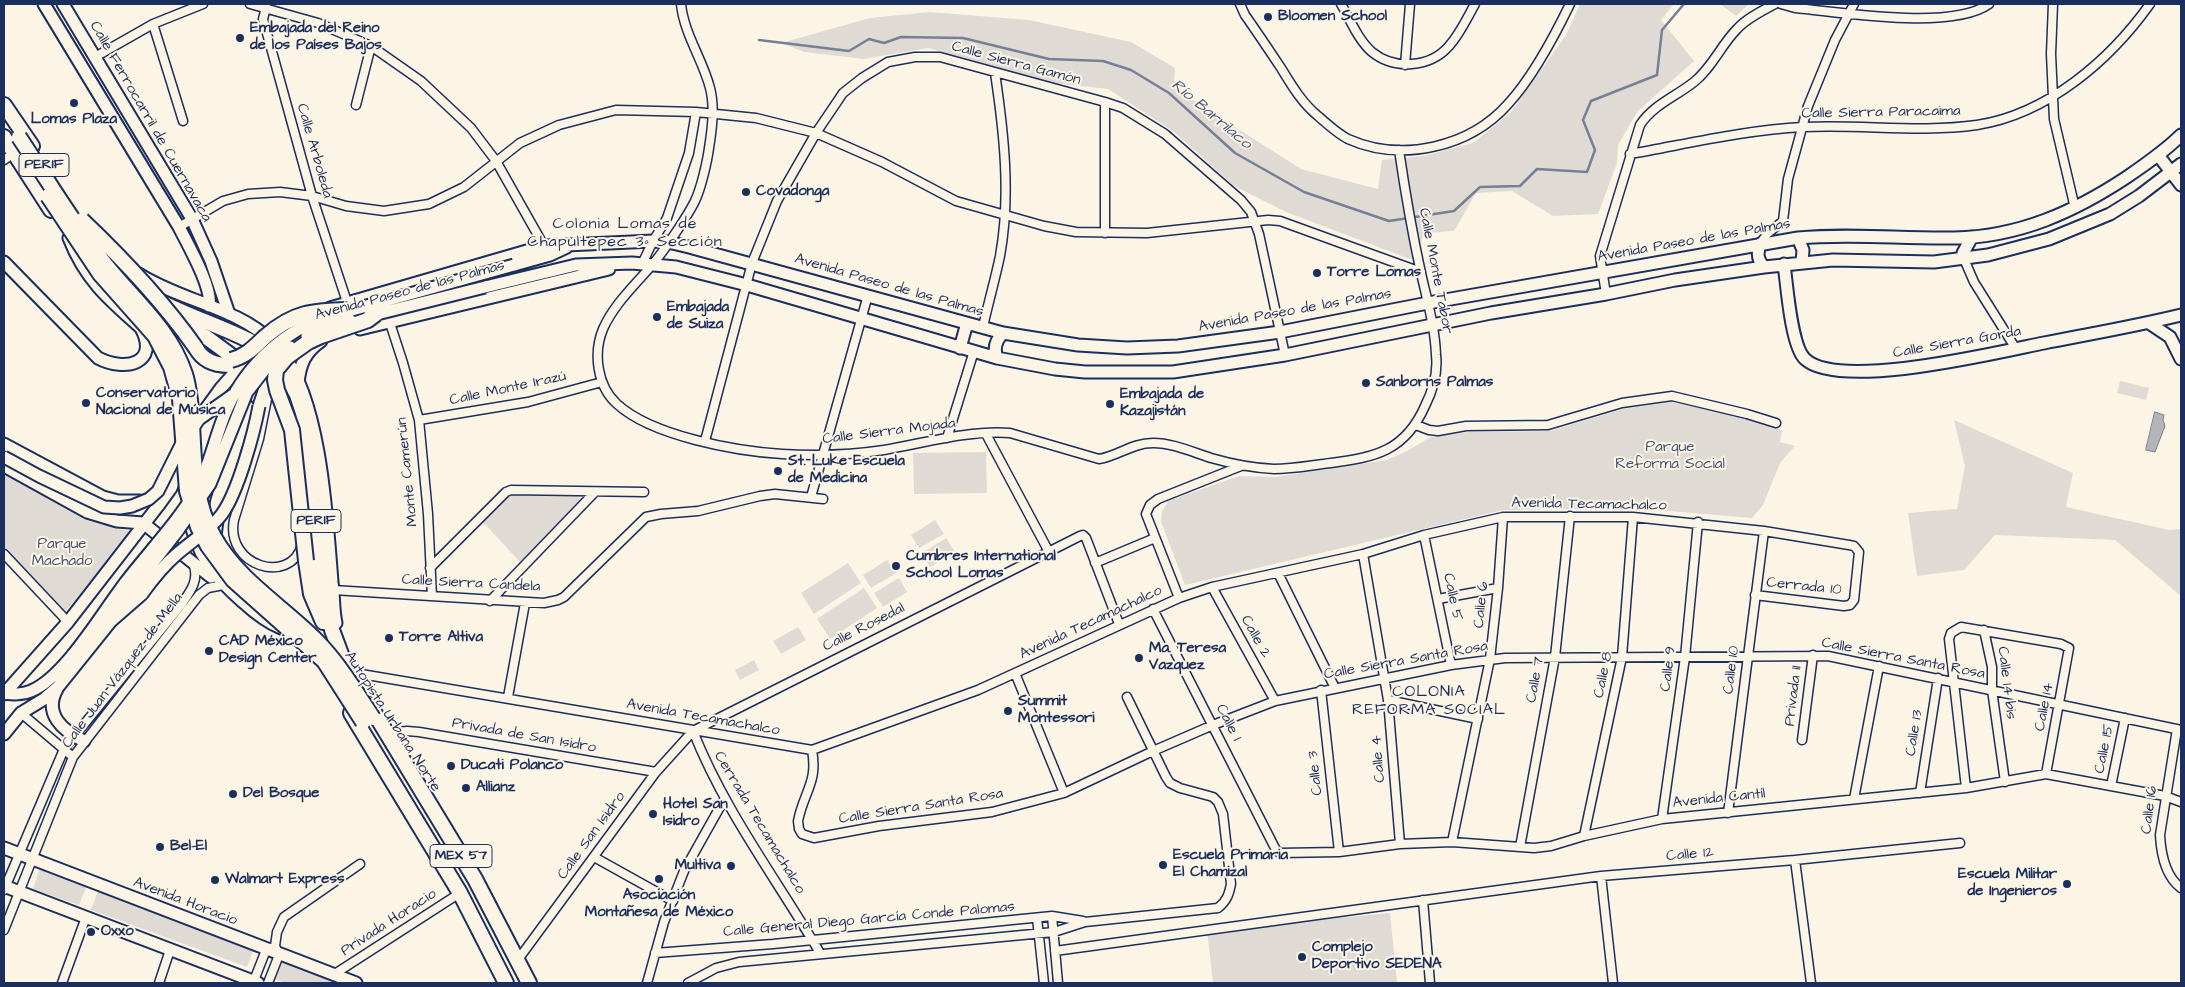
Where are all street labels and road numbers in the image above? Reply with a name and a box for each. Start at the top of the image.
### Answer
street label: Calle Ferrocarril de Cuernavaca [85,18,215,226]
street label: Calle Sierra Gamón [949,38,1083,90]
street label: Calle Arboleda [292,102,336,200]
street label: Calle Sierra Paracaima [1801,103,1961,123]
road number: PERIF [19,154,69,176]
street label: Calle Monte Tabor [1414,207,1456,335]
street label: Avenida Paseo de las Palmas [1596,215,1792,267]
street label: Avenida Paseo de las Palmas [793,250,985,322]
street label: Avenida Paseo de las Palmas [313,257,507,325]
street label: Avenida Paseo de las Palmas [1197,285,1393,337]
street label: Calle Sierra Gorda [1892,323,2022,363]
street label: Calle Monte Irazú [448,368,568,410]
street label: Calle Sierra Mojada [822,415,956,449]
street label: Monte Camerún [393,416,423,528]
street label: Avenida Tecamachalco [1511,495,1667,515]
road number: PERIF [291,510,341,532]
street label: Calle Sierra Candela [401,571,541,597]
street label: Calle 5 [1438,572,1466,622]
street label: Cerrada 10 [1765,574,1843,600]
street label: Calle 6 [1471,581,1493,629]
street label: Avenida Tecamachalco [1017,582,1165,664]
street label: Calle Juan Vázquez de Mella [59,590,187,752]
street label: Calle Rosedal [820,600,908,656]
street label: Calle 2 [1236,613,1274,661]
street label: Calle Sierra Santa Rosa [1820,634,1986,684]
street label: Calle Sierra Santa Rosa [1323,638,1489,684]
street label: Calle 9 [1657,645,1681,693]
street label: Calle 10 [1720,645,1744,695]
street label: Calle 14 bis [1993,645,2019,721]
street label: Autopista Urbana Norte [340,648,444,796]
street label: Calle 8 [1591,650,1617,700]
street label: Calle 7 [1523,656,1549,704]
street label: Privada 11 [1781,665,1807,727]
street label: Calle 14 [2031,681,2059,733]
street label: Avenida Tecamachalco [625,696,781,740]
street label: Calle 1 [1211,702,1245,744]
street label: Calle 13 [1902,709,1928,757]
street label: Privada de San Isidro [451,714,597,758]
street label: Calle 15 [2091,723,2119,775]
street label: Calle 4 [1368,735,1390,783]
street label: Cerrada Tecamachalco [709,749,809,897]
street label: Calle 3 [1305,750,1327,796]
street label: Calle Sierra Santa Rosa [838,785,1004,829]
street label: Avenida Cantíl [1672,785,1766,813]
street label: Calle 16 [2138,785,2162,835]
street label: Calle San Isidro [554,789,630,883]
road number: MEX 57 [430,844,492,868]
street label: Calle 12 [1666,844,1714,866]
street label: Avenida Horacio [130,874,240,930]
street label: Privada Horacio [338,885,440,961]
street label: Calle General Diego García Conde Palomas [722,898,1016,942]

